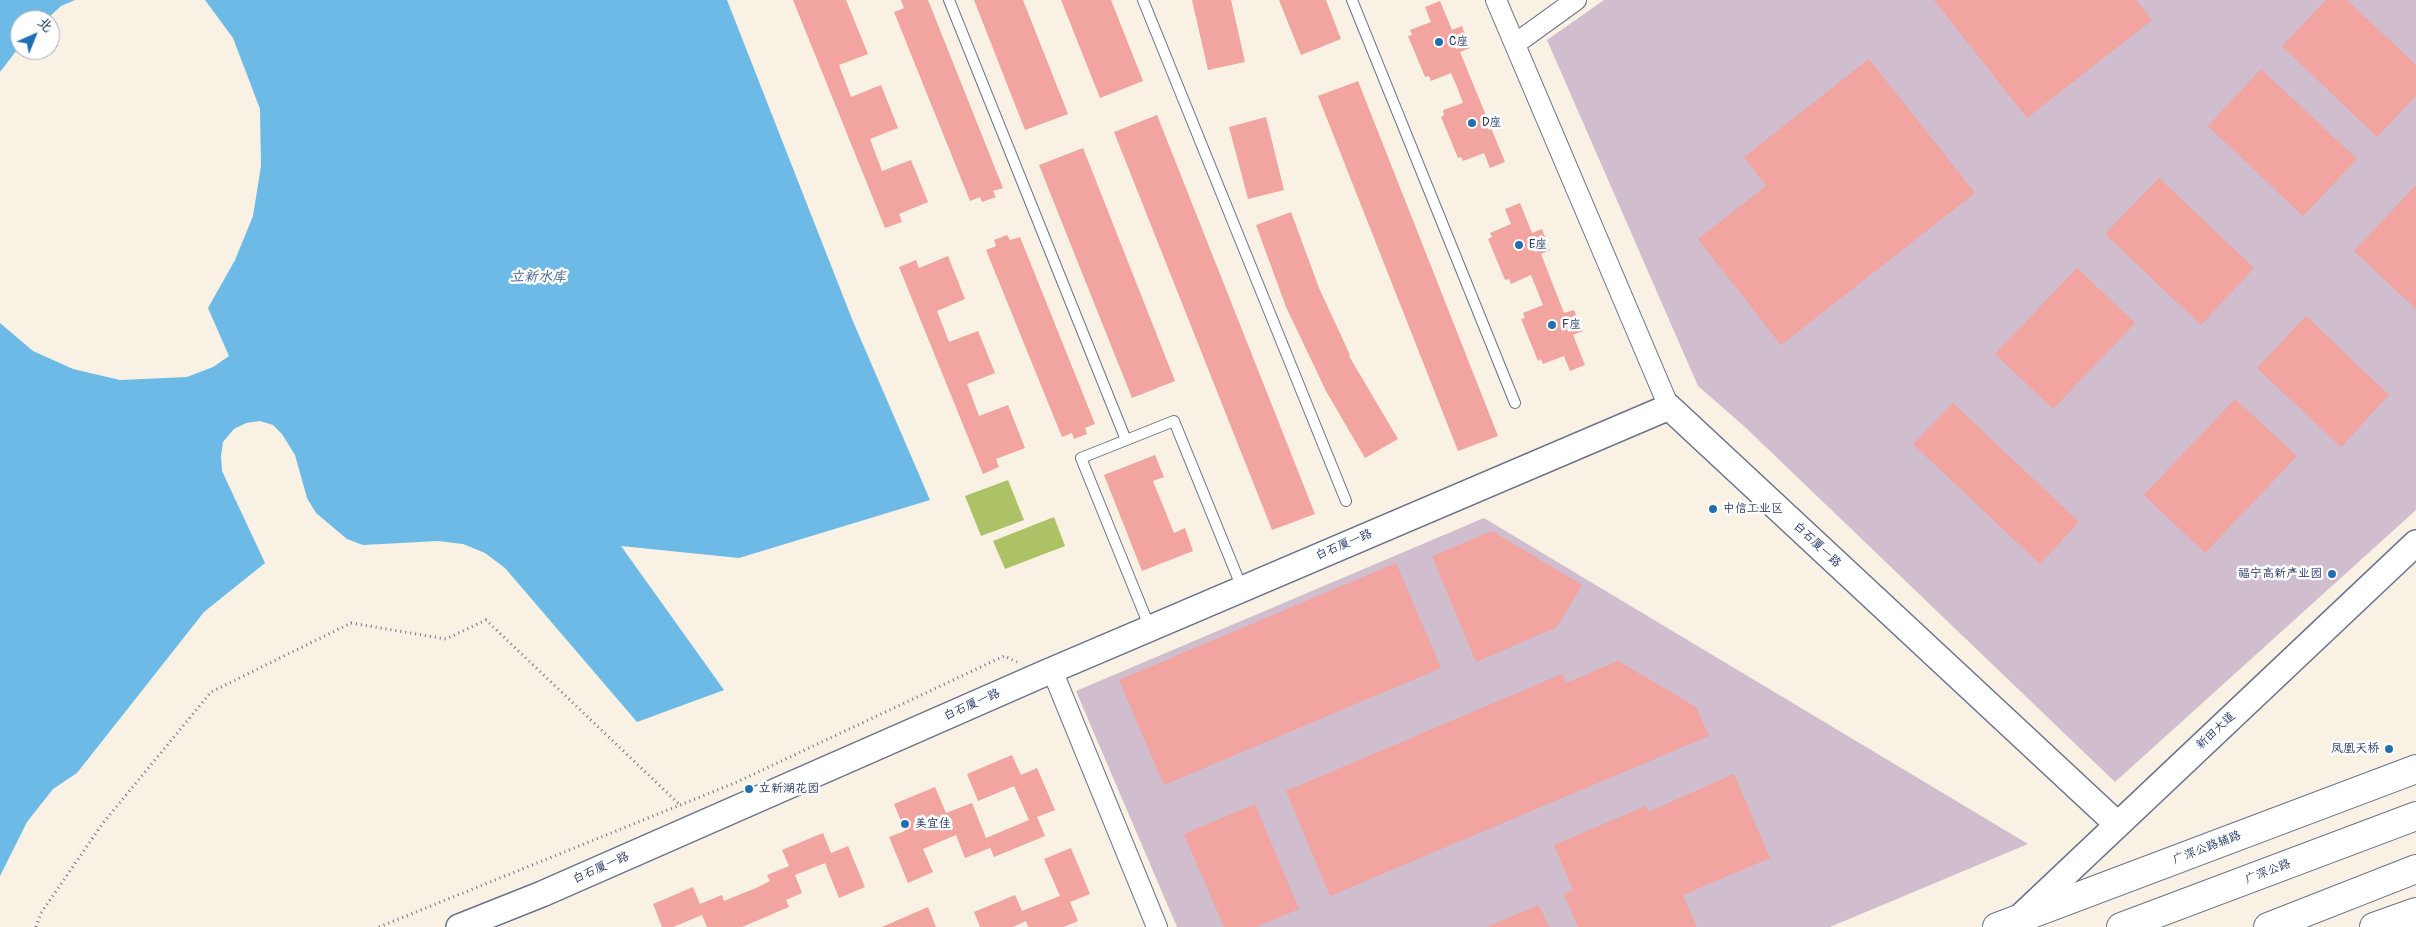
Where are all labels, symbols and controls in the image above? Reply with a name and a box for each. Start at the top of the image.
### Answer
north arrow [10,10,60,60]
text: 北 [34,14,56,36]
place label: C座 [1449,35,1468,49]
marker: C座 [1433,36,1445,48]
place label: D座 [1482,116,1502,130]
marker: D座 [1466,117,1478,129]
place label: E座 [1529,238,1547,252]
marker: E座 [1513,239,1525,251]
water label: 立新水库 [510,269,566,285]
place label: F座 [1562,318,1581,332]
marker: F座 [1546,319,1558,331]
place label: 中信工业区 [1723,502,1783,516]
marker: 中信工业区 [1707,503,1719,515]
street label: 白石厦一路 [1790,519,1844,571]
street label: 白石厦一路 [1314,527,1374,563]
place label: 福宁高新产业园 [2238,567,2322,581]
marker: 福宁高新产业园 [2326,568,2338,580]
street label: 白石厦一路 [942,686,1002,724]
street label: 新田大道 [2194,709,2238,753]
place label: 凤凰天桥 [2331,742,2379,756]
marker: 凤凰天桥 [2383,743,2395,755]
place label: 立新湖花园 [759,782,819,796]
marker: 立新湖花园 [743,783,755,795]
place label: 美宜佳 [915,817,951,831]
marker: 美宜佳 [899,818,911,830]
street label: 广深公路辅路 [2171,828,2243,868]
street label: 白石厦一路 [571,849,631,887]
street label: 广深公路 [2243,857,2293,887]

